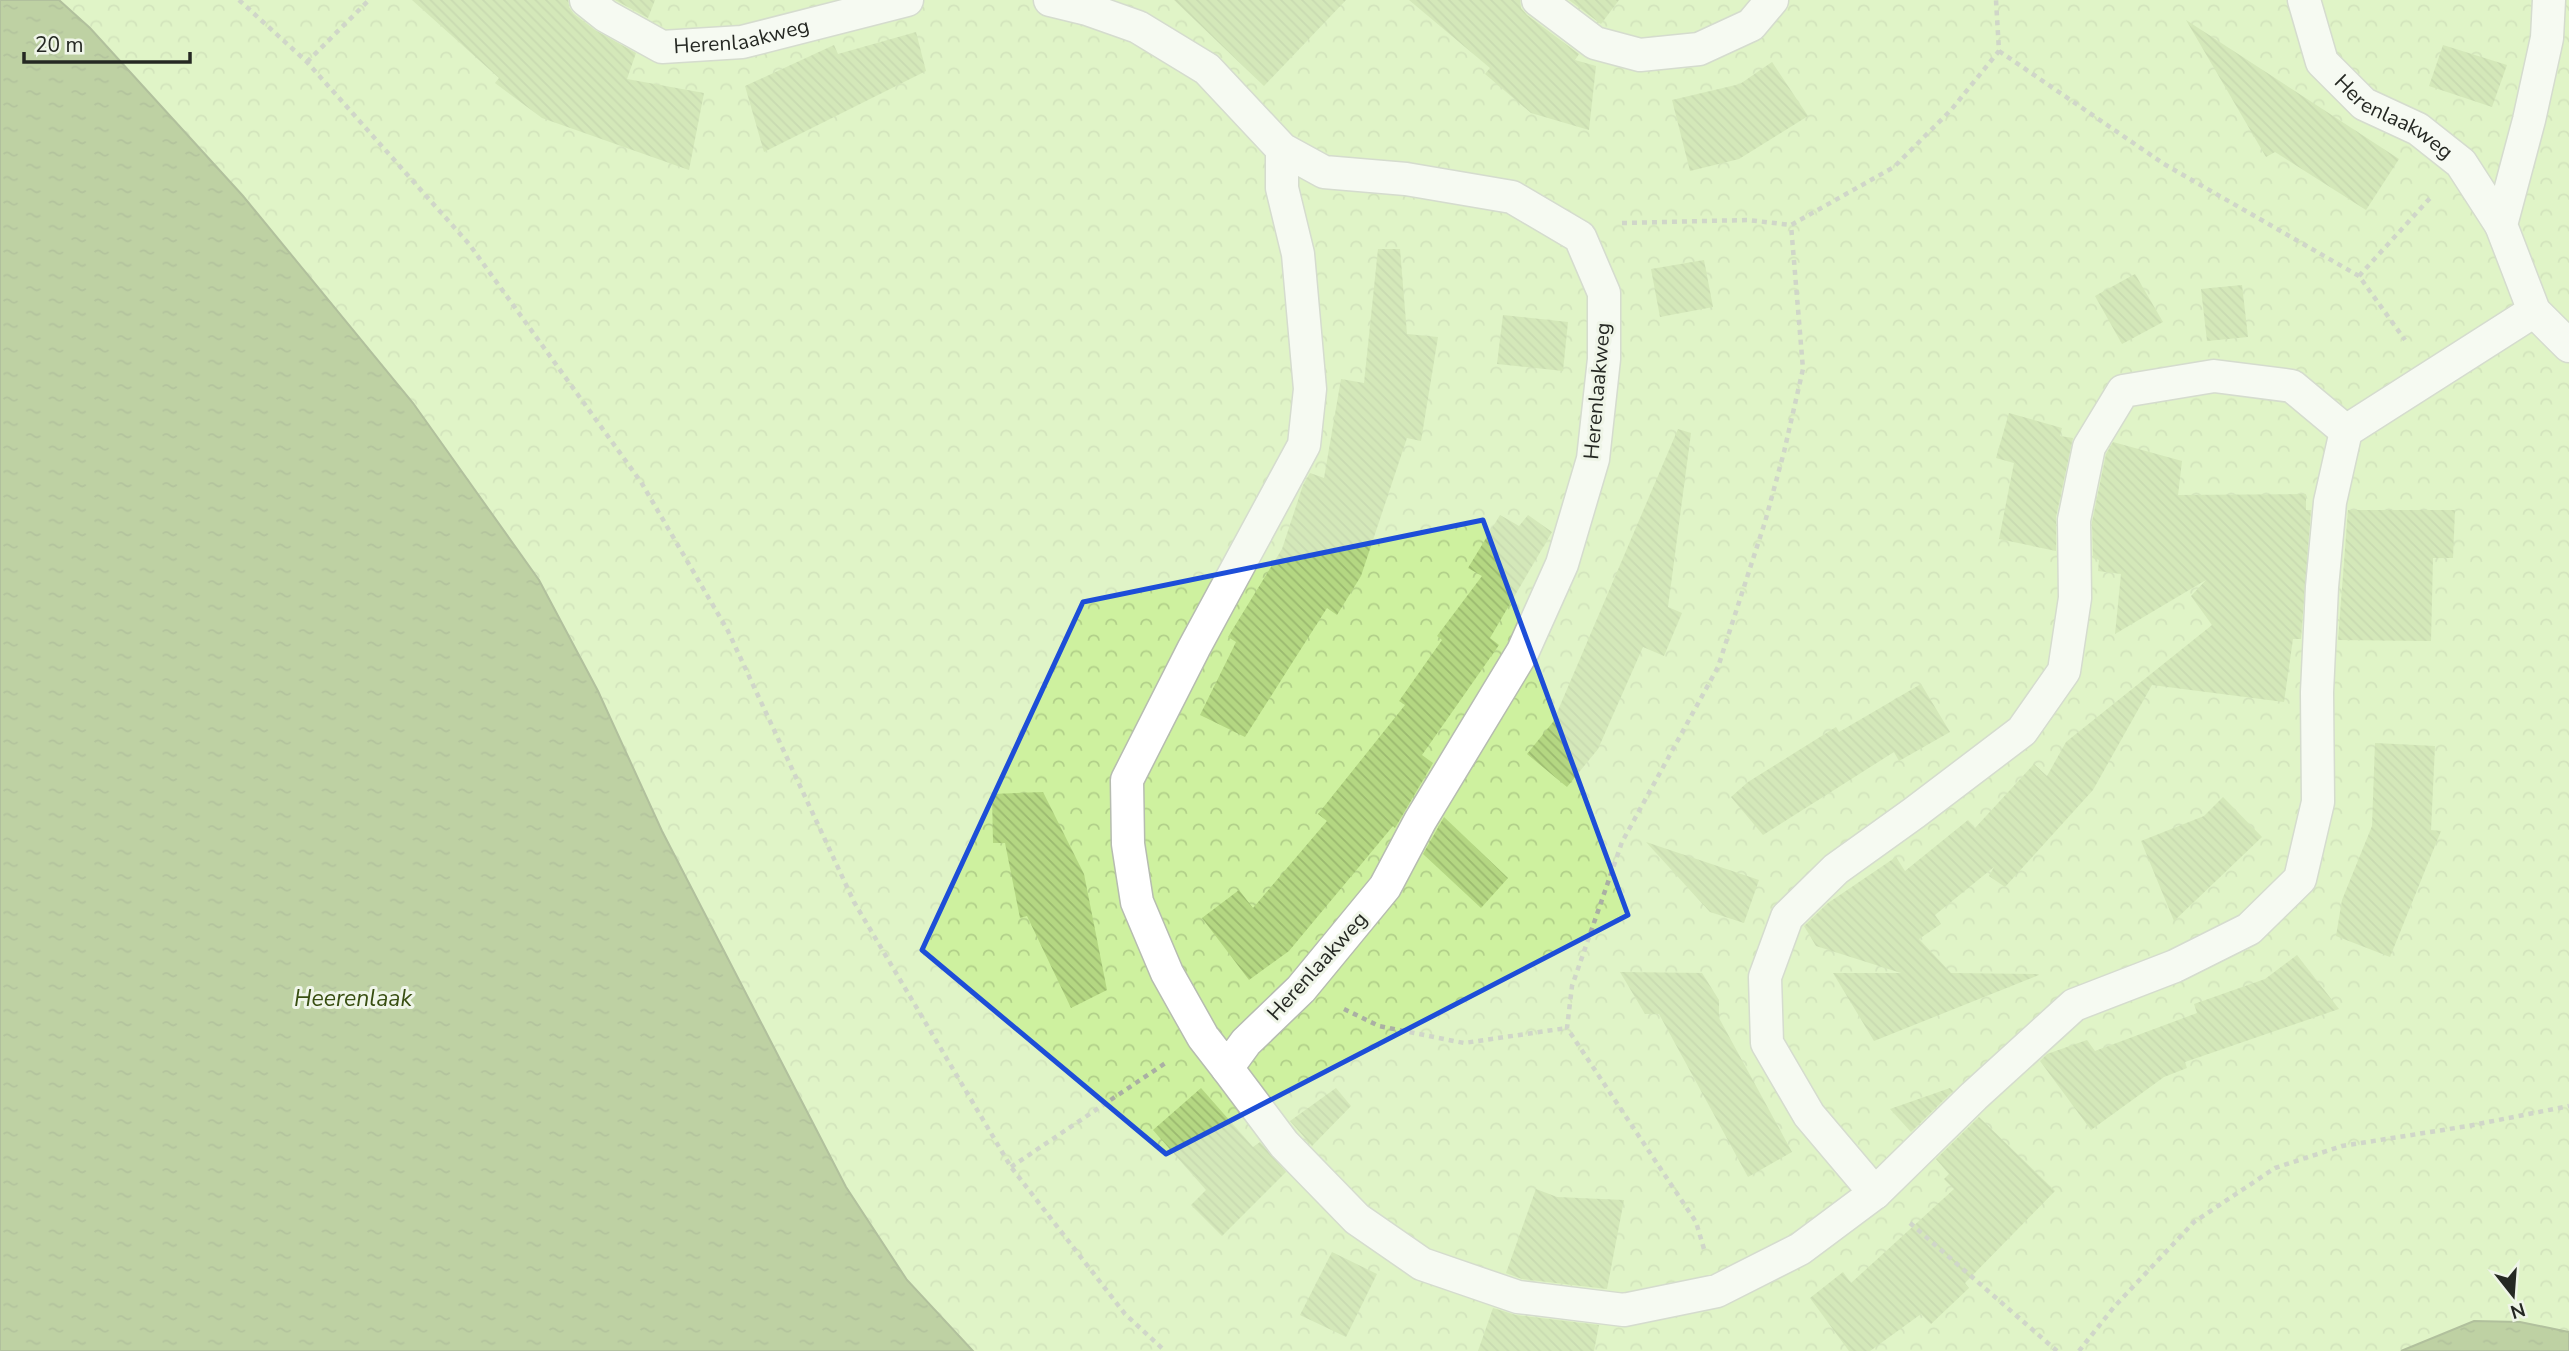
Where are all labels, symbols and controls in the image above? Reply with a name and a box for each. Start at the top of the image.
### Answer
street label: Herenlaakweg [673,11,812,60]
scale bar [24,21,191,65]
text: 20 m [35,31,84,59]
street label: Herenlaakweg [2328,68,2459,166]
street label: Herenlaakweg [1577,321,1617,461]
street label: Herenlaakweg [1261,906,1373,1026]
water label: Heerenlaak [294,983,413,1014]
north arrow [2478,1260,2548,1330]
text: N [2507,1296,2528,1325]

